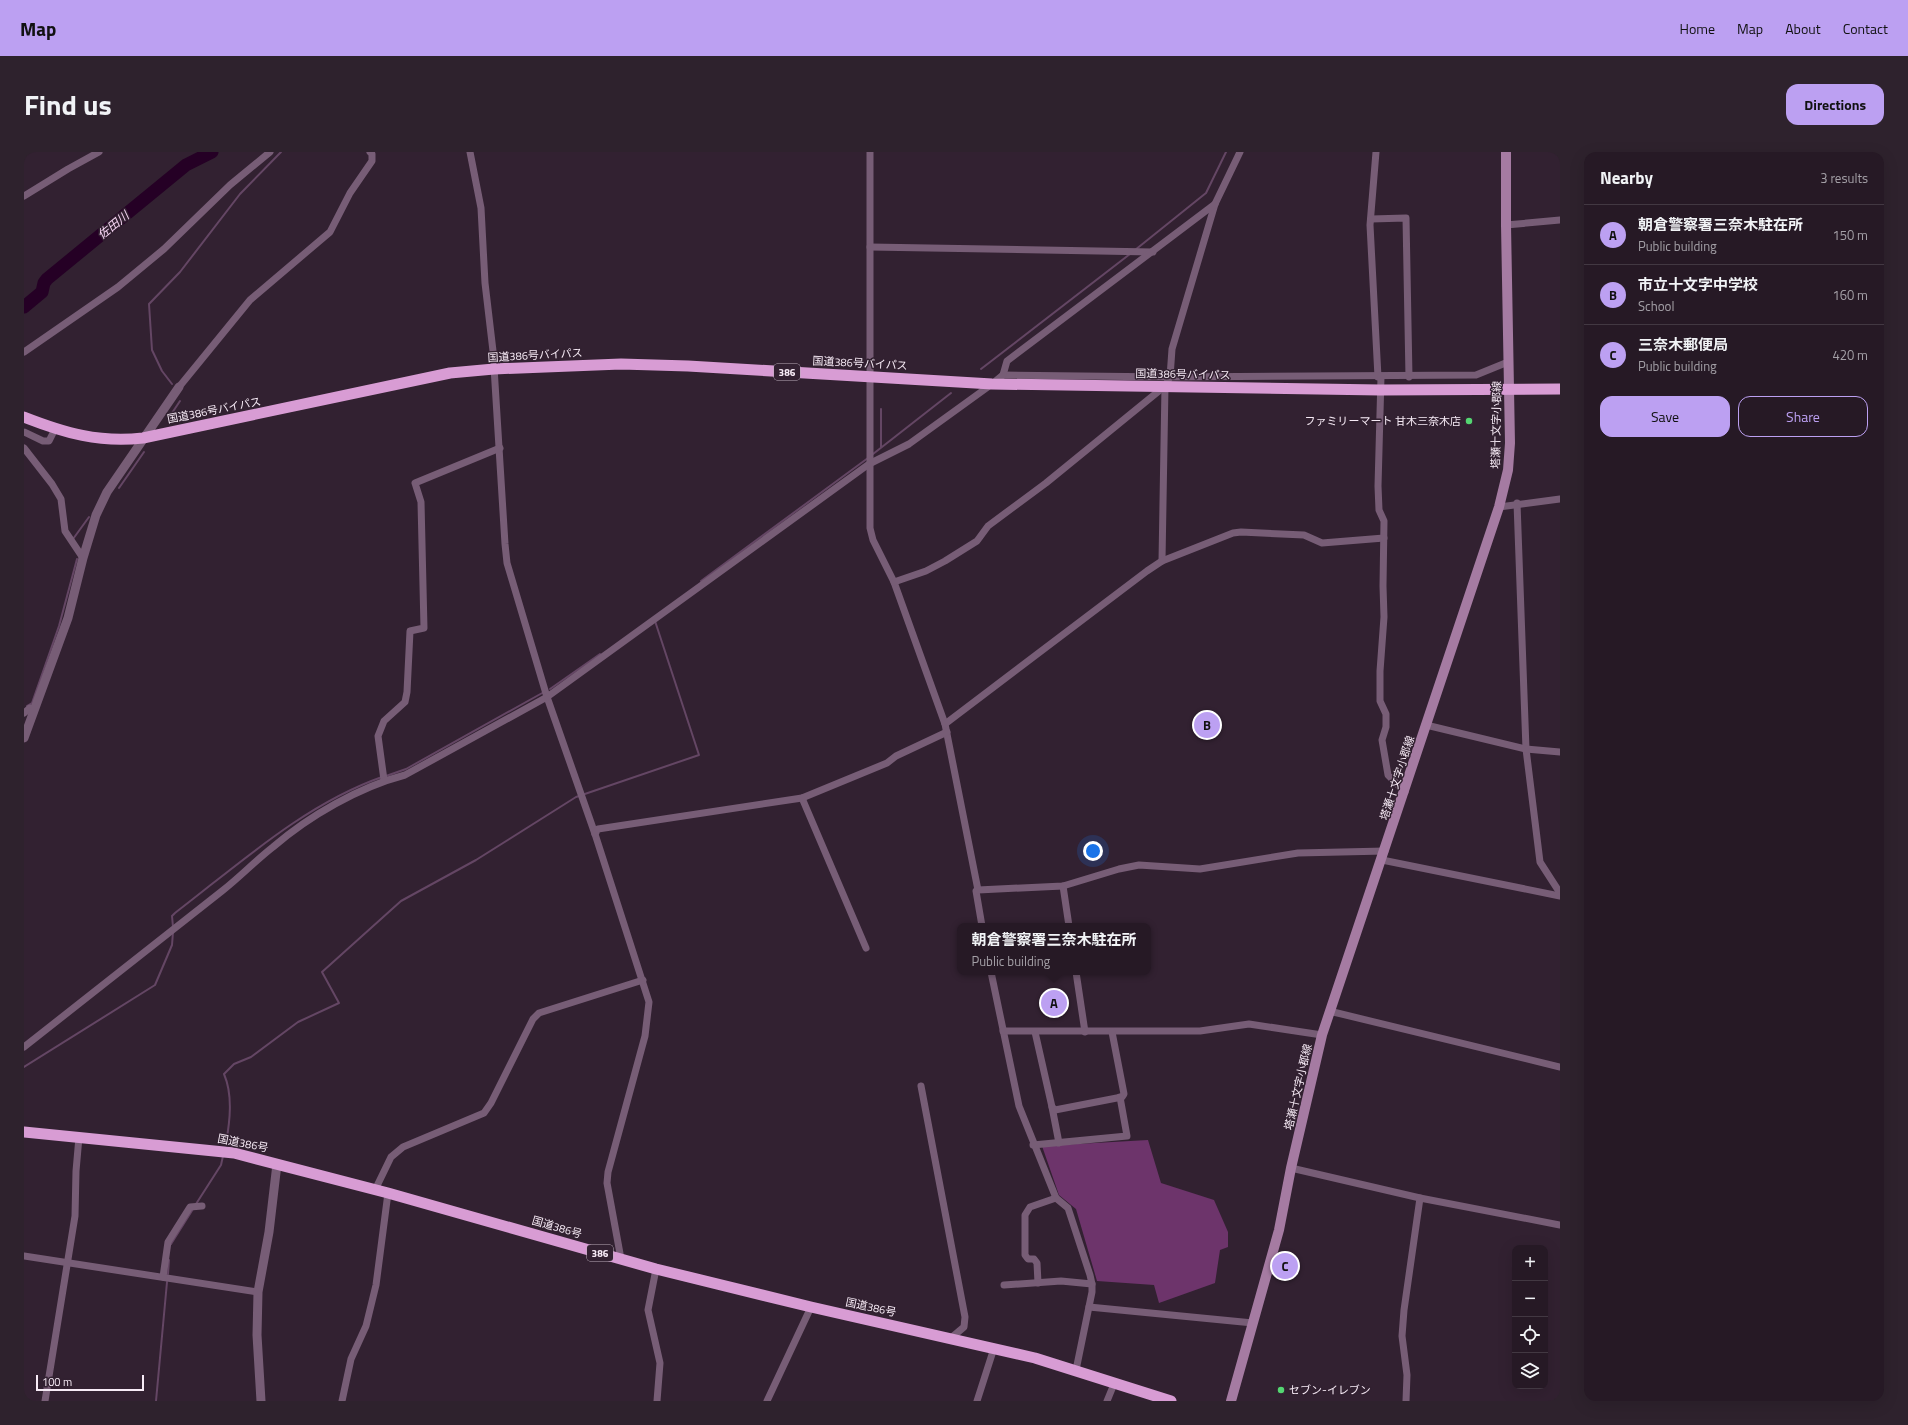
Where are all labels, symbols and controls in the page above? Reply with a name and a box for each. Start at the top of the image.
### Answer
text: Map [20,14,56,43]
text: Home [1680,18,1715,39]
text: Map [1737,18,1763,39]
text: About [1785,18,1821,39]
text: Contact [1843,18,1888,39]
text: Find us [24,83,112,126]
button: Directions [1786,84,1884,125]
text: Nearby [1600,165,1653,191]
text: 3 results [1820,168,1868,188]
water label: 佐田川 [93,205,135,244]
text: 朝倉警察署三奈木駐在所 [1638,213,1803,236]
text: A [1609,225,1617,245]
text: 150 m [1832,225,1868,245]
text: Public building [1638,236,1717,256]
text: 市立十文字中学校 [1638,273,1758,296]
text: B [1609,285,1617,305]
text: 160 m [1832,285,1868,305]
text: School [1638,296,1674,316]
text: 三奈木郵便局 [1638,333,1728,356]
street label: 国道386号バイパス [487,345,583,365]
text: C [1609,345,1617,365]
text: 420 m [1832,345,1868,365]
street label: 国道386号バイパス [812,353,908,373]
text: Public building [1638,356,1717,376]
road number: 386 [774,364,800,380]
street label: 国道386号バイパス [1135,365,1231,383]
street label: 塔瀬十文字小郡線 [1487,381,1505,469]
street label: 国道386号バイパス [166,393,262,427]
button: Save [1600,396,1730,437]
button: Share [1738,396,1868,437]
place label: ファミリーマート 甘木三奈木店 [1305,413,1461,429]
marker: ファミリーマート 甘木三奈木店 [1464,416,1474,426]
pin: B [1194,710,1220,740]
street label: 塔瀬十文字小郡線 [1376,734,1418,822]
your location [1083,841,1103,861]
popup [957,923,1151,975]
text: 朝倉警察署三奈木駐在所 [971,928,1137,951]
text: Public building [971,951,1050,971]
pin: A [1041,988,1067,1018]
street label: 塔瀬十文字小郡線 [1280,1042,1316,1132]
street label: 国道386号 [216,1130,270,1156]
street label: 国道386号 [530,1212,584,1242]
road number: 386 [587,1245,613,1261]
map controls [1512,1245,1548,1389]
button: + [1512,1245,1548,1281]
pin: C [1272,1251,1298,1281]
button: − [1512,1281,1548,1317]
street label: 国道386号 [844,1294,898,1320]
button: locate [1512,1317,1548,1353]
button: layers [1512,1353,1548,1389]
scale bar [36,1373,144,1392]
text: 100 m [42,1374,72,1390]
place label: セブン-イレブン [1289,1382,1371,1398]
marker: セブン-イレブン [1276,1385,1286,1395]

